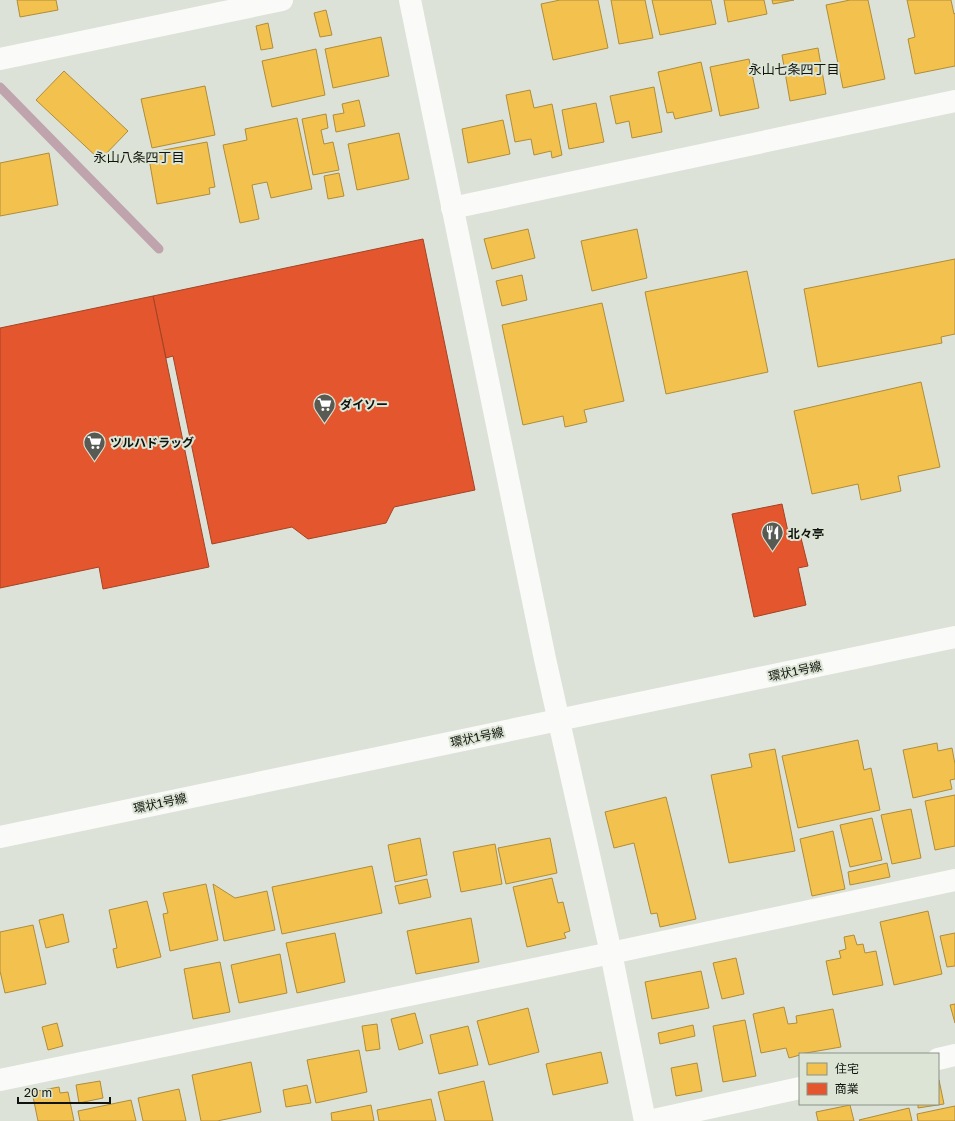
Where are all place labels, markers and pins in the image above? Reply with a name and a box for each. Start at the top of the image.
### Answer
supermarket icon: ダイソー [311,391,337,424]
place label: ダイソー [340,397,388,412]
supermarket icon: ツルハドラッグ [81,429,107,462]
place label: ツルハドラッグ [110,435,194,450]
restaurant icon: 北々亭 [760,520,786,553]
place label: 北々亭 [788,526,824,541]

